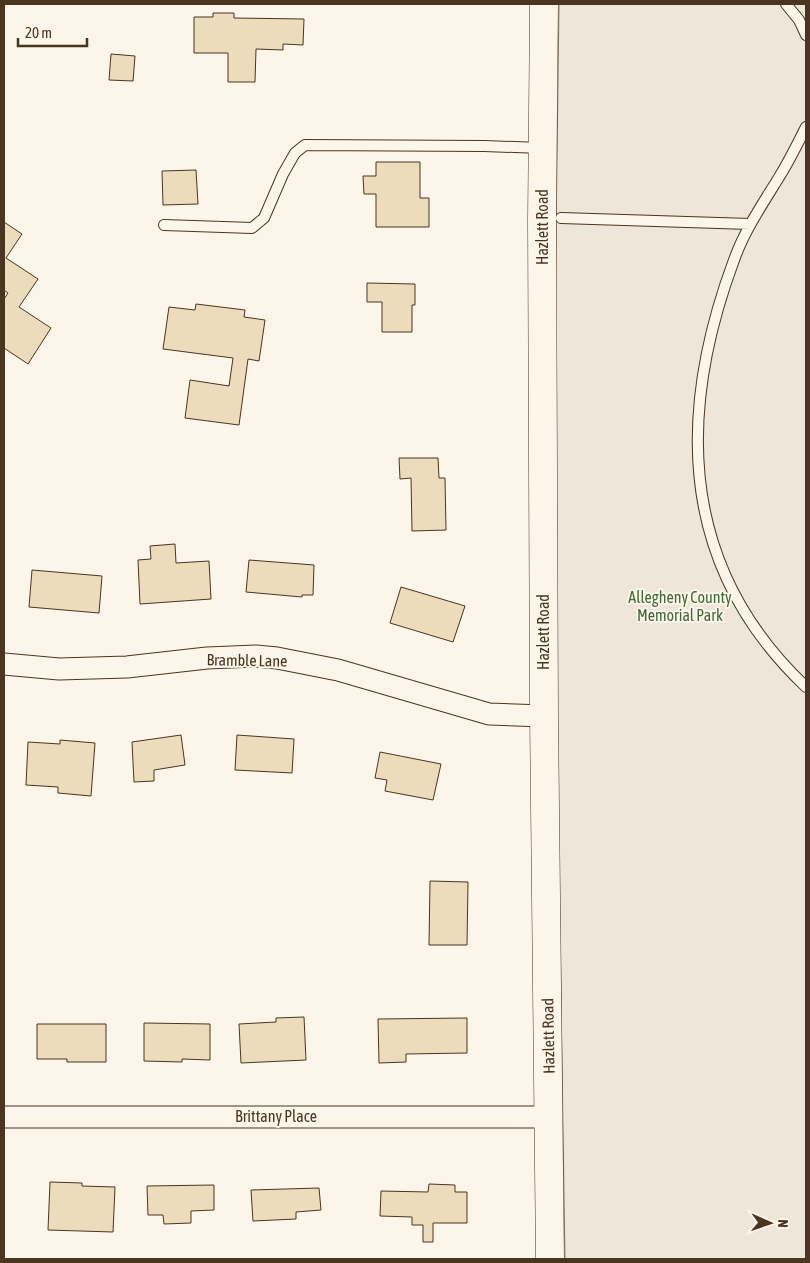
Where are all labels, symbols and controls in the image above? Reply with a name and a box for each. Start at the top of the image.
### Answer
scale bar [18,15,86,47]
text: 20 m [25,24,52,41]
street label: Hazlett Road [533,189,551,265]
park label: Allegheny County Memorial Park [628,588,732,624]
street label: Hazlett Road [534,594,552,670]
street label: Bramble Lane [206,650,288,670]
street label: Hazlett Road [538,998,558,1074]
street label: Brittany Place [235,1107,317,1126]
north arrow [745,1198,795,1248]
text: N [775,1219,791,1228]

